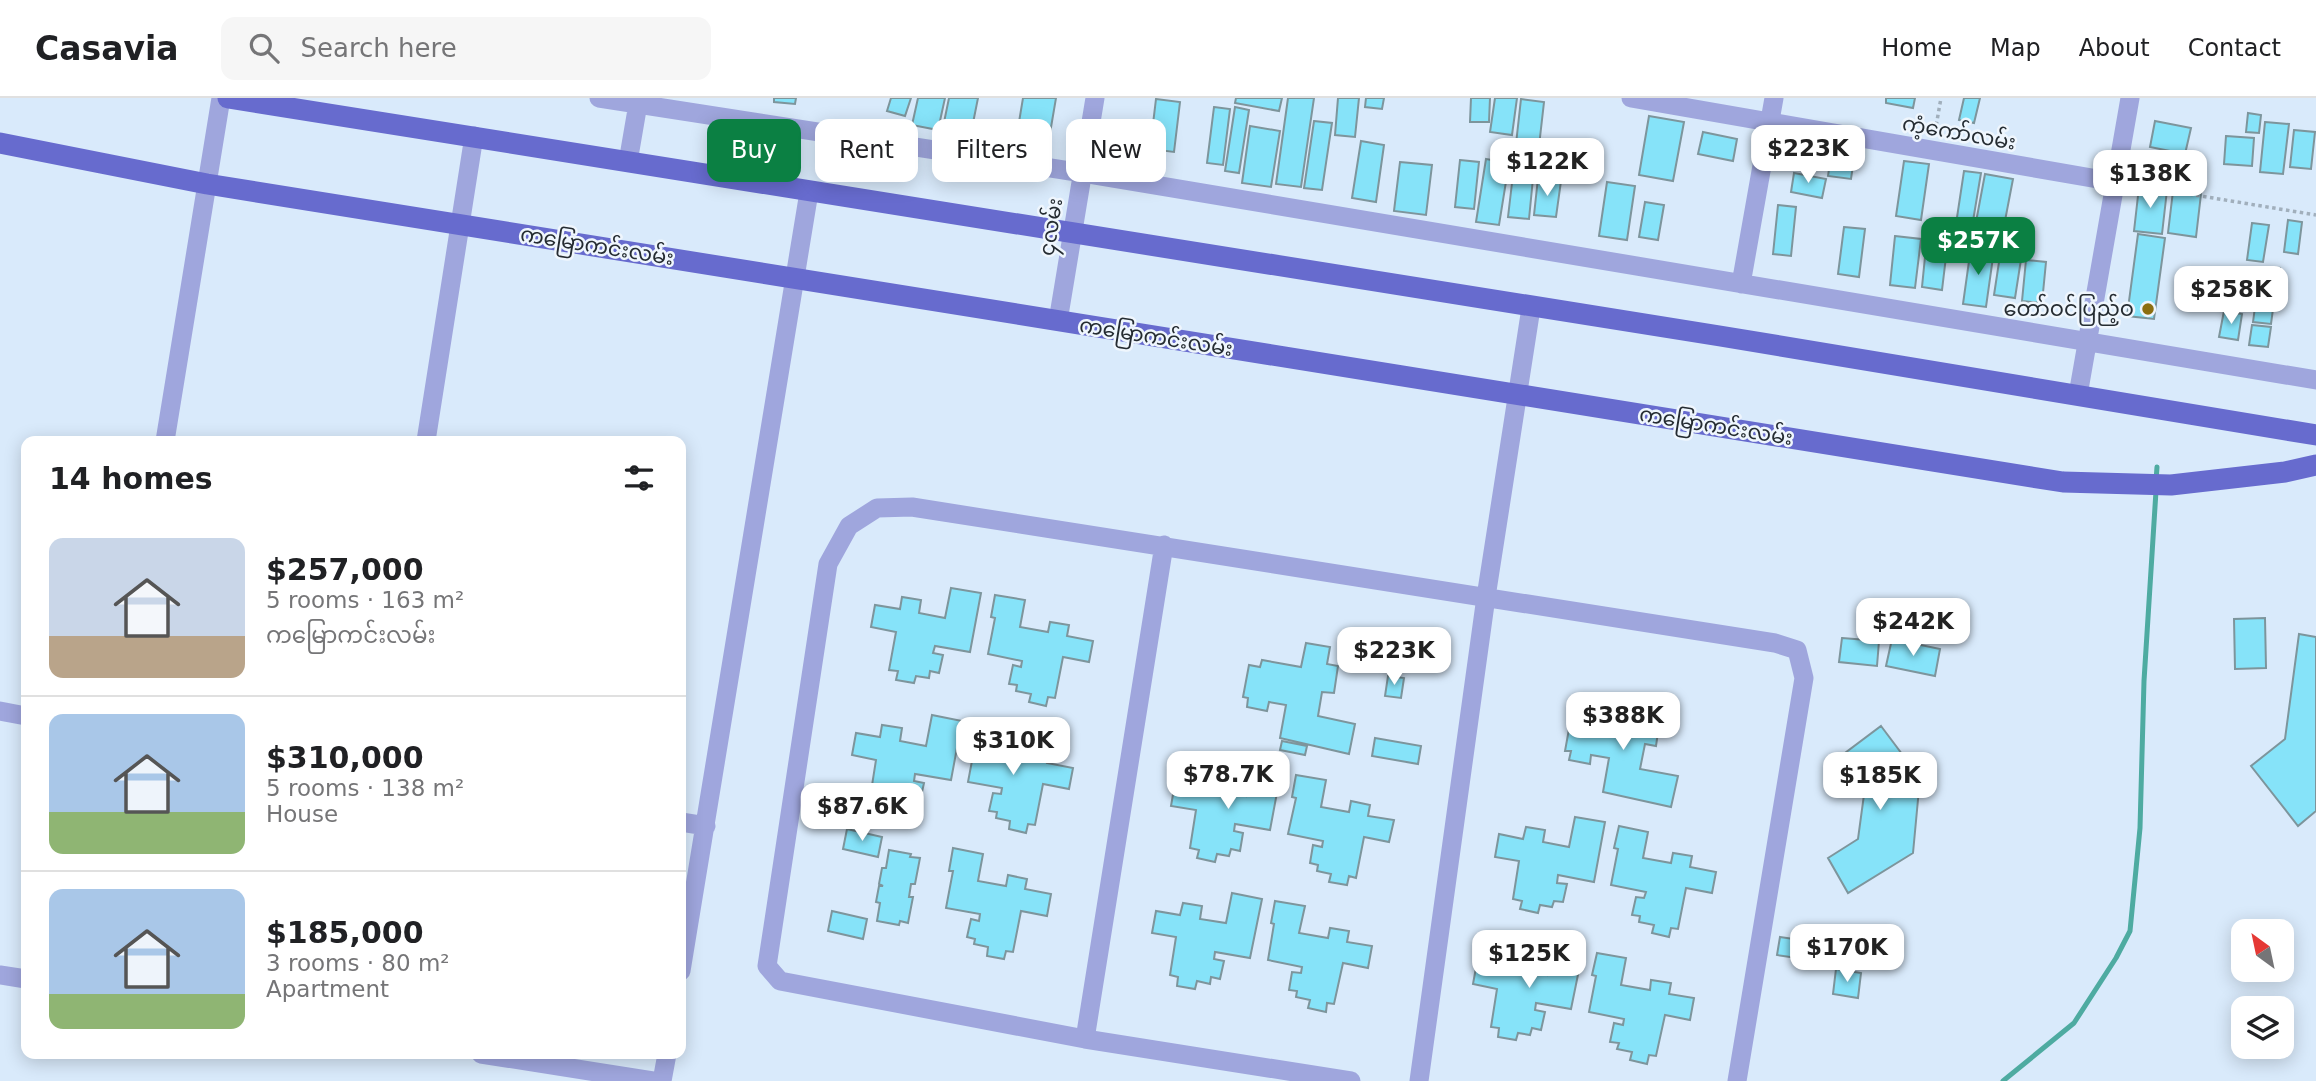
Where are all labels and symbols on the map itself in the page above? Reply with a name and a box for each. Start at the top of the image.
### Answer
street label: ကံ့ကော်လမ်း [1900,107,2018,158]
pin: $223K [1759,126,1857,185]
pin: $122K [1498,139,1596,198]
pin: $138K [2101,150,2199,210]
street label: ၄လမ်း [1031,196,1072,258]
street label: ကမြောကင်းလမ်း [518,218,676,275]
pin: $257K [1929,218,2027,277]
pin: $258K [2182,266,2280,326]
place label: တော်ဝင်ပြည့်ဝ [2004,293,2134,326]
marker: တော်ဝင်ပြည့်ဝ [2140,301,2156,317]
street label: ကမြောကင်းလမ်း [1077,309,1235,366]
street label: ကမြောကင်းလမ်း [1637,398,1795,455]
pin: $242K [1864,598,1962,658]
pin: $223K [1345,628,1443,687]
pin: $388K [1574,692,1672,752]
pin: $310K [964,718,1062,777]
pin: $78.7K [1171,752,1285,811]
pin: $185K [1831,752,1929,812]
pin: $87.6K [805,784,919,843]
north arrow [2231,919,2294,982]
pin: $170K [1798,924,1896,984]
pin: $125K [1480,930,1578,990]

